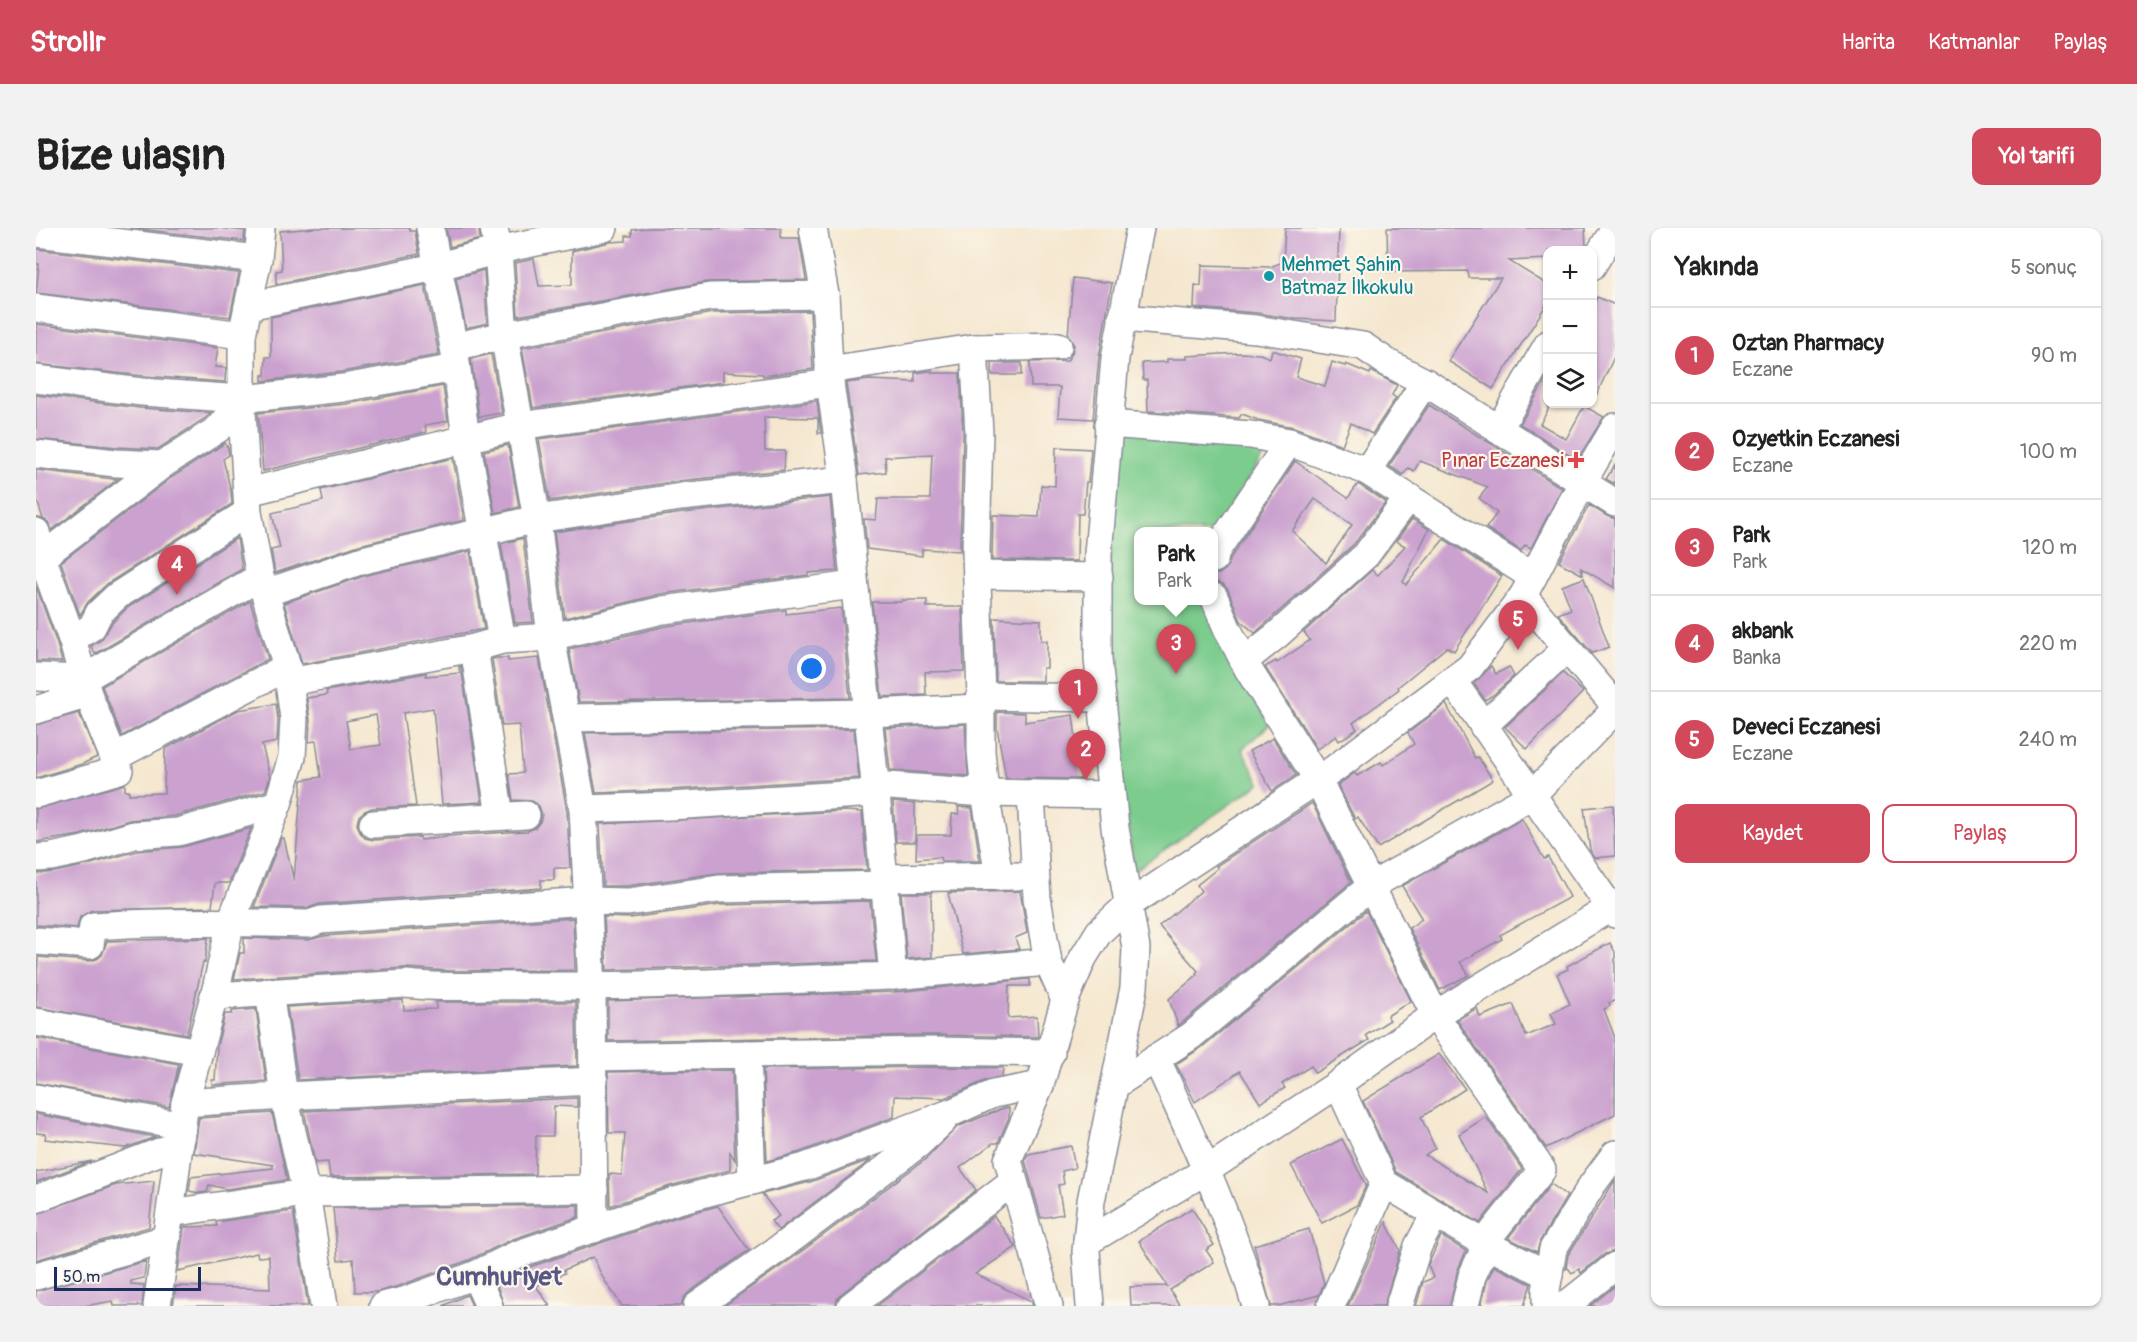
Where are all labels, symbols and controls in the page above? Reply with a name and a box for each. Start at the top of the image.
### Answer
text: Strollr [30,25,105,60]
text: Harita [1842,29,1895,56]
text: Katmanlar [1928,29,2020,56]
text: Paylaş [2053,29,2107,56]
button: Yol tarifi [1972,128,2101,185]
text: Bize ulaşın [36,130,226,182]
map controls [1543,246,1597,408]
button: + [1543,246,1597,300]
text: Yakında [1675,251,1759,283]
place label: Mehmet Şahin Batmaz İlkokulu [1281,252,1414,300]
text: 5 sonuç [2011,255,2077,280]
marker: Mehmet Şahin Batmaz İlkokulu [1262,269,1276,283]
button: − [1543,300,1597,354]
text: Oztan Pharmacy [1732,329,1884,357]
text: 1 [1691,343,1698,368]
text: 90 m [2031,343,2077,368]
button: layers [1543,354,1597,408]
text: Eczane [1732,357,1793,382]
text: Ozyetkin Eczanesi [1732,425,1900,453]
text: 2 [1689,439,1700,464]
text: 100 m [2020,439,2077,464]
place label: Pınar Eczanesi [1441,448,1564,473]
marker: Pınar Eczanesi [1569,453,1583,467]
text: Eczane [1732,453,1793,478]
text: Park [1732,521,1771,549]
popup [1134,527,1218,605]
text: 3 [1689,535,1700,560]
text: 120 m [2022,535,2077,560]
text: Park [1157,540,1195,568]
pin: 4 [158,546,196,595]
text: Park [1732,549,1767,574]
text: Park [1157,568,1192,593]
pin: 5 [1498,600,1538,650]
text: akbank [1732,617,1793,645]
pin: 3 [1156,624,1196,674]
text: 4 [1689,631,1700,656]
text: 220 m [2019,631,2077,656]
text: Banka [1732,645,1781,670]
your location [797,654,826,683]
pin: 1 [1058,670,1098,719]
text: Deveci Eczanesi [1732,713,1880,741]
text: 5 [1689,727,1700,752]
text: 240 m [2018,727,2077,752]
pin: 2 [1066,730,1106,780]
text: Eczane [1732,741,1793,766]
button: Kaydet [1675,804,1870,863]
button: Paylaş [1882,804,2077,863]
district label: Cumhuriyet [436,1261,563,1293]
scale bar [54,1264,201,1292]
text: 50 m [63,1267,100,1287]

